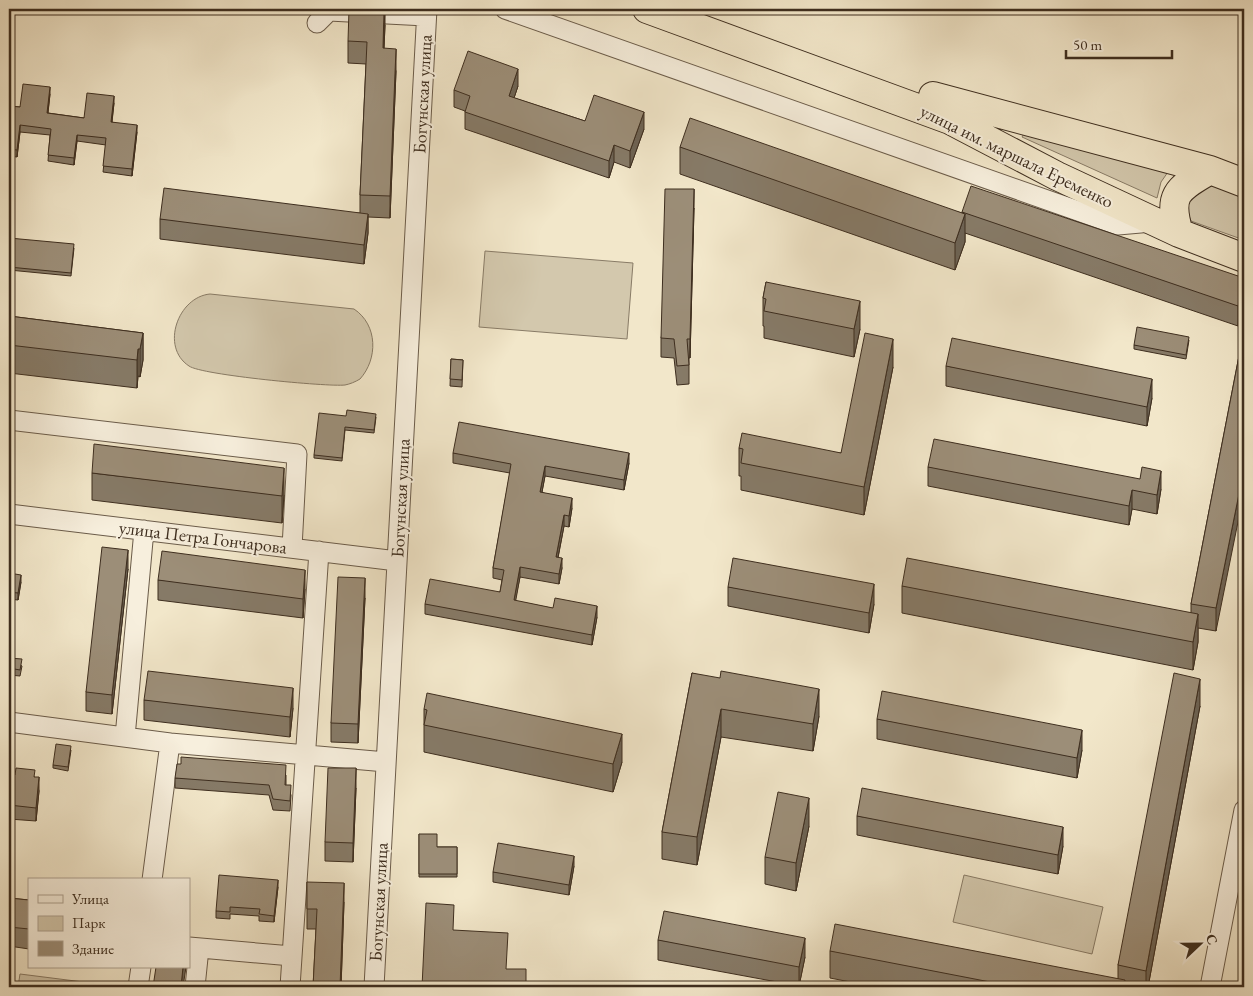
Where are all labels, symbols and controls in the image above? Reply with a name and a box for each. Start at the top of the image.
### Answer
scale bar [1066,28,1172,60]
street label: Богунская улица [407,33,437,154]
text: 50 m [1073,35,1102,54]
street label: улица им. маршала Еременко [917,99,1118,213]
street label: Богунская улица [385,437,415,558]
street label: улица Петра Гончарова [118,515,289,559]
street label: Богунская улица [363,841,393,962]
legend [28,878,190,968]
text: Улица [71,889,109,908]
text: Парк [72,913,105,932]
north arrow [1176,918,1226,968]
text: С [1202,931,1222,947]
text: Здание [72,939,114,958]

